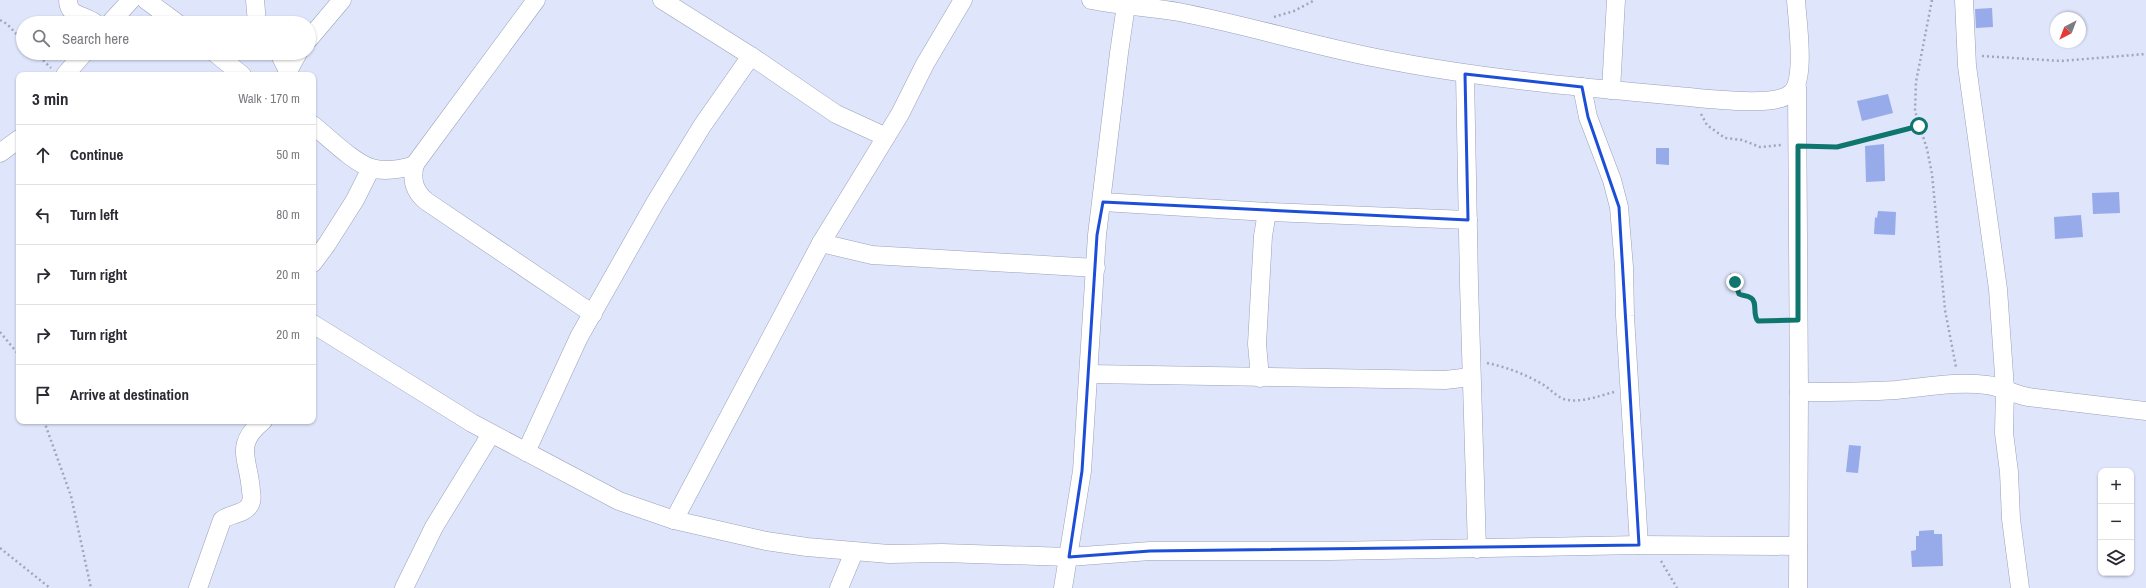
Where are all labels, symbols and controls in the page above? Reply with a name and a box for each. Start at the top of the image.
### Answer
north arrow [2050,12,2086,48]
search box [16,16,316,60]
icon: search [30,27,52,49]
text: Search here [62,28,129,49]
text: 3 min [32,87,68,110]
text: Walk · 170 m [238,90,300,107]
route start [1910,117,1928,135]
icon: ahead [32,144,54,166]
text: Continue [70,144,123,165]
text: 50 m [276,146,300,163]
icon: left [32,204,54,226]
text: Turn left [70,204,118,225]
text: 80 m [276,206,300,223]
icon: right [32,264,54,286]
text: Turn right [70,264,127,285]
text: 20 m [276,266,300,283]
route end [1726,273,1744,291]
icon: right [32,324,54,346]
text: Turn right [70,324,127,345]
text: 20 m [276,326,300,343]
icon: arrive [32,384,54,406]
text: Arrive at destination [70,384,189,405]
map controls [2098,468,2134,576]
button: + [2098,468,2134,504]
button: − [2098,504,2134,540]
button: layers [2098,540,2134,576]

